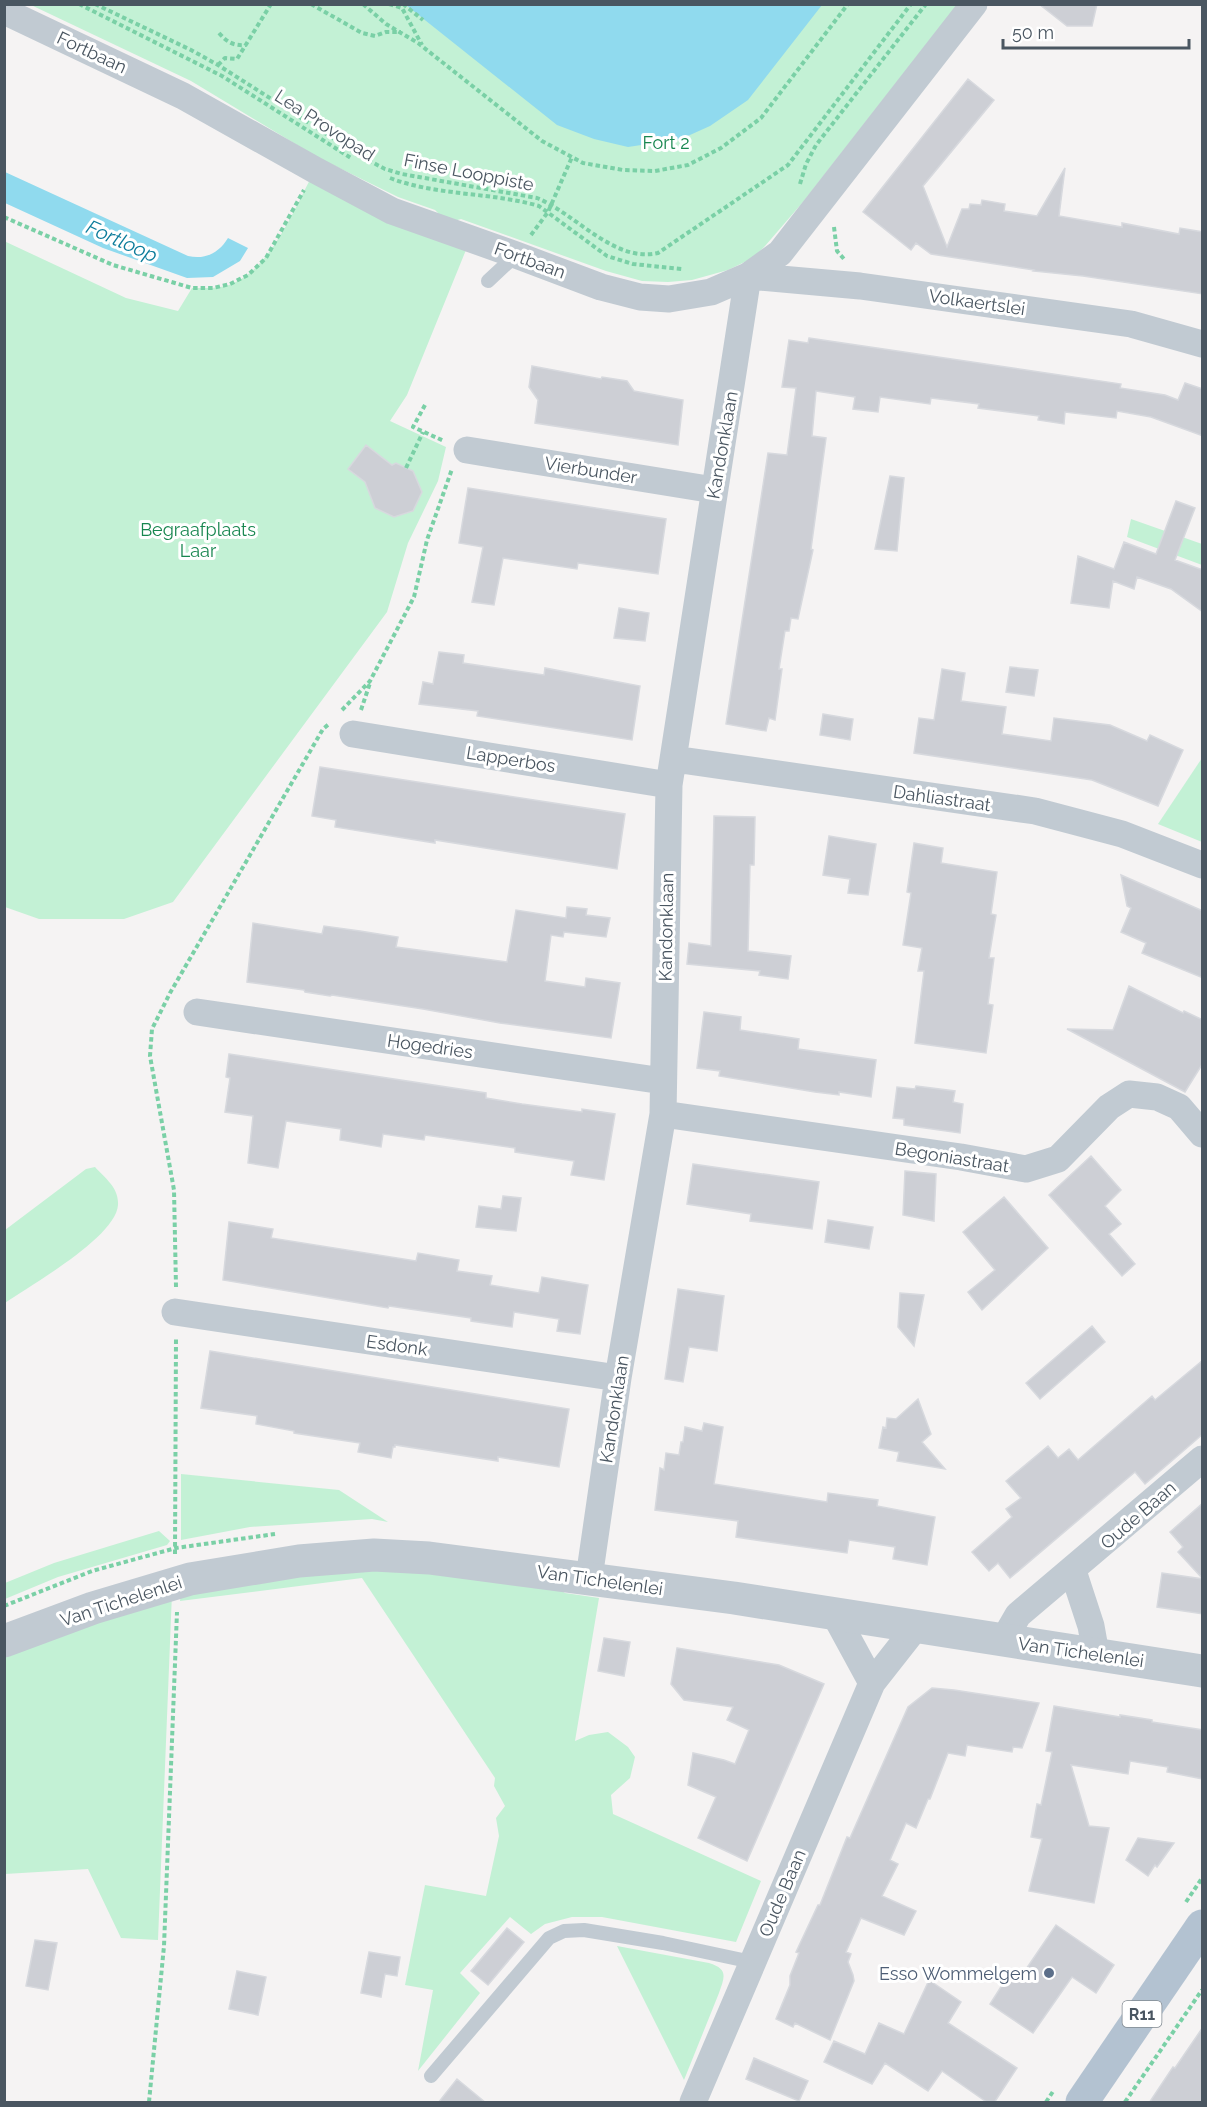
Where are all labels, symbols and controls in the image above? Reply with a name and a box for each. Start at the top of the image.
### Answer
scale bar [1003,12,1189,50]
text: 50 m [1012,22,1054,43]
street label: Fortbaan [54,27,130,77]
street label: Lea Provopad [271,85,379,165]
park label: Fort 2 [642,132,690,153]
street label: Finse Looppiste [402,149,536,195]
water label: Fortloop [83,215,161,267]
street label: Fortbaan [492,237,568,283]
street label: Volkaertslei [928,285,1026,319]
street label: Kandonklaan [702,390,742,500]
street label: Vierbunder [543,452,639,488]
park label: Begraafplaats Laar [140,519,256,561]
street label: Lapperbos [465,742,557,776]
street label: Dahliastraat [892,781,992,815]
street label: Kandonklaan [655,872,677,982]
street label: Hogedries [386,1030,474,1062]
street label: Begoniastraat [893,1138,1011,1176]
street label: Esdonk [365,1330,429,1360]
street label: Kandonklaan [595,1354,633,1464]
street label: Oude Baan [1096,1477,1180,1553]
street label: Van Tichelenlei [536,1561,664,1599]
street label: Van Tichelenlei [57,1571,185,1631]
street label: Van Tichelenlei [1017,1633,1145,1671]
street label: Oude Baan [754,1846,810,1940]
place label: Esso Wommelgem [879,1963,1037,1984]
marker: Esso Wommelgem [1042,1966,1056,1980]
road number: R11 [1122,2001,1162,2027]

